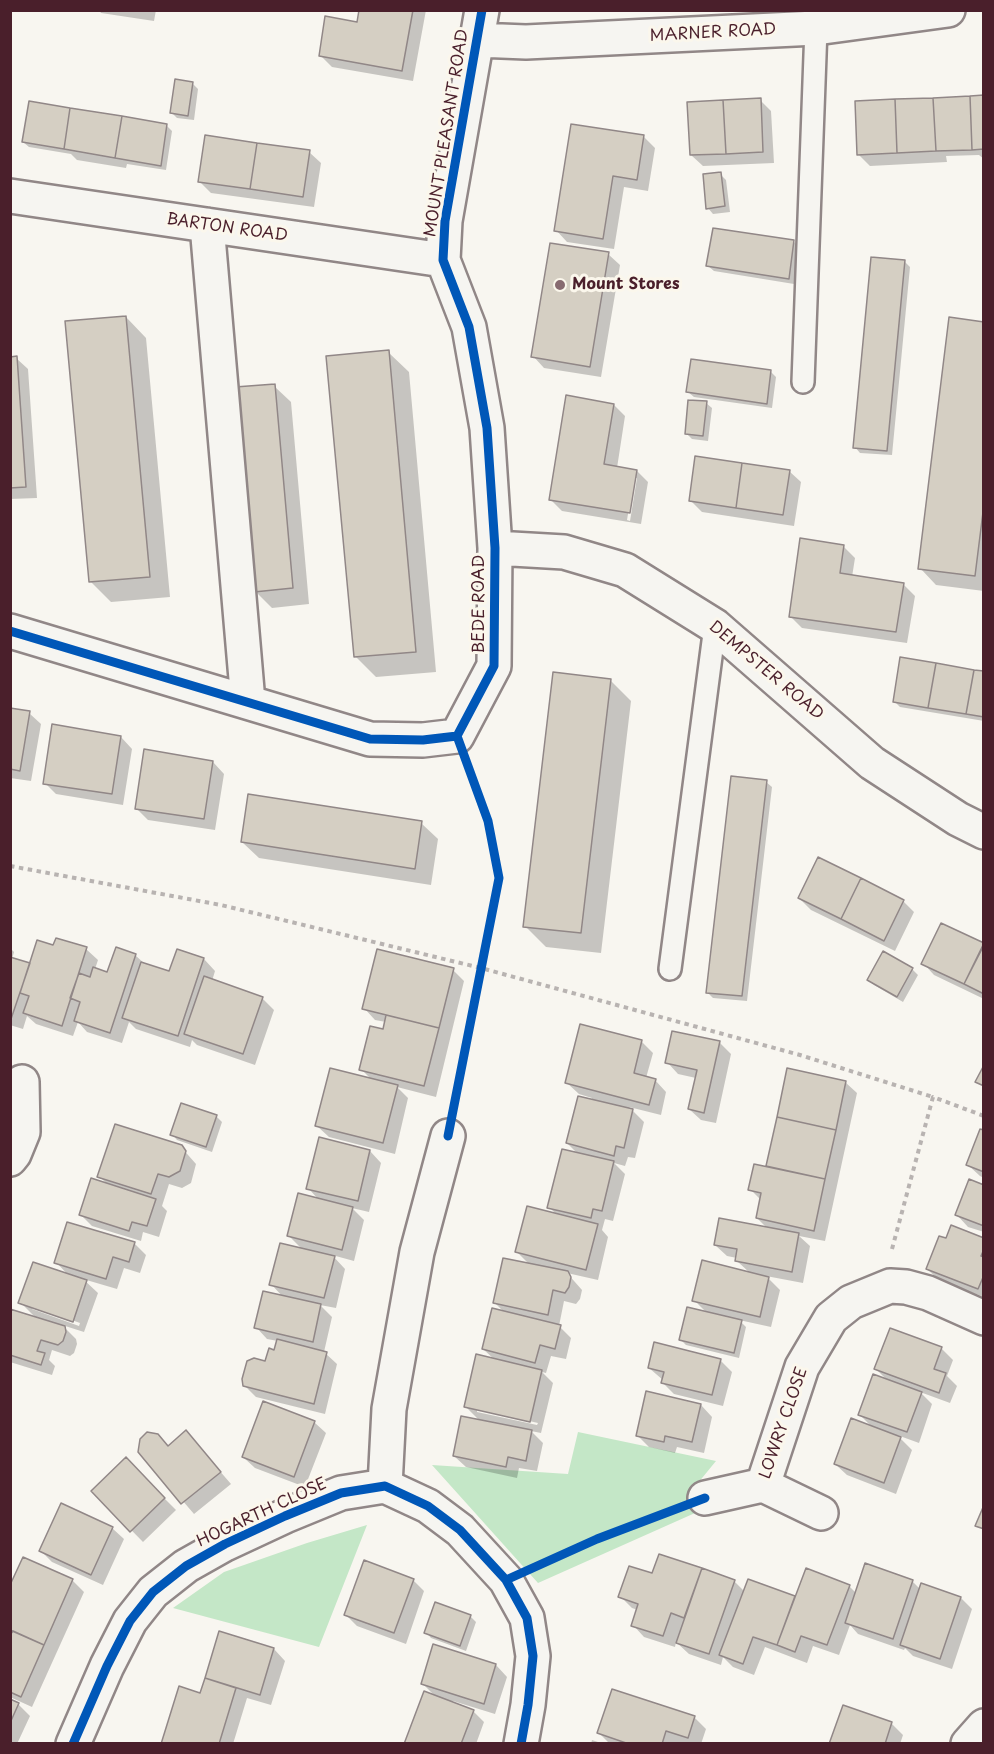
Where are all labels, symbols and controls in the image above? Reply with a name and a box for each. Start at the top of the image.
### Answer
street label: MARNER ROAD [649,20,777,46]
street label: MOUNT PLEASANT ROAD [421,28,473,238]
street label: BARTON ROAD [165,210,289,246]
place label: Mount Stores [572,275,680,295]
marker: Mount Stores [553,278,567,292]
street label: BEDE ROAD [470,555,490,653]
street label: DEMPSTER ROAD [705,618,827,724]
street label: LOWRY CLOSE [756,1365,812,1481]
street label: HOGARTH CLOSE [194,1474,330,1552]

